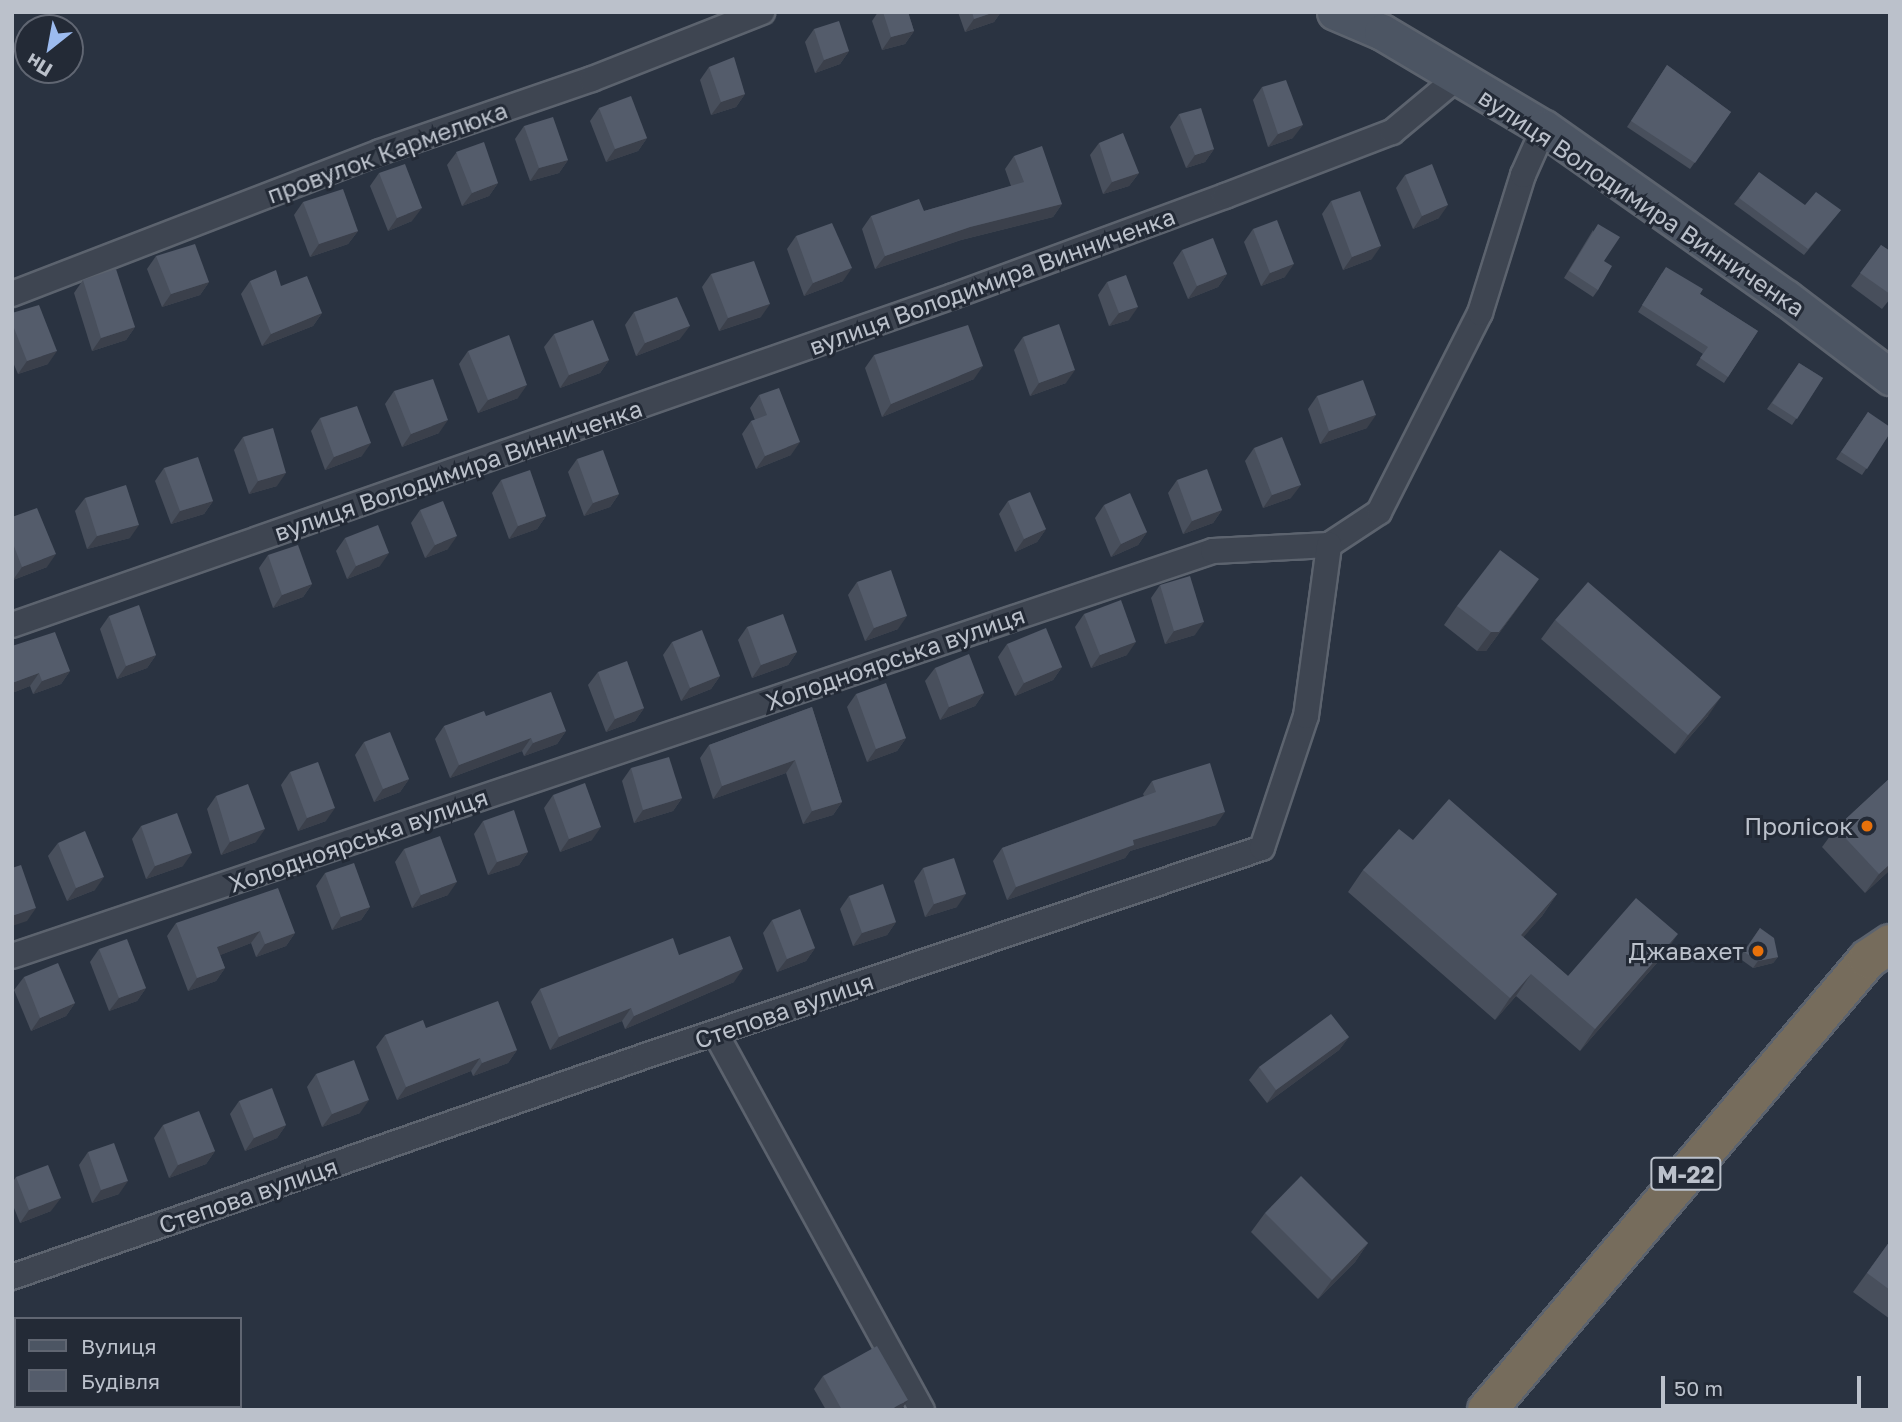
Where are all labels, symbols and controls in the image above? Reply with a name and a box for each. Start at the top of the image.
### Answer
north arrow [14,14,84,84]
text: Пн [22,49,56,82]
street label: вулиця Володимира Винниченка [1474,82,1810,322]
street label: провулок Кармелюка [263,95,511,209]
street label: вулиця Володимира Винниченка [805,201,1179,361]
street label: вулиця Володимира Винниченка [270,393,646,547]
street label: Холодноярська вулиця [762,600,1028,716]
street label: Холодноярська вулиця [225,782,491,898]
place label: Пролісок [1744,812,1853,840]
marker: Пролісок [1859,818,1875,834]
place label: Джавахет [1628,937,1744,965]
marker: Джавахет [1750,943,1766,959]
street label: Степова вулиця [691,966,877,1054]
street label: Степова вулиця [155,1151,341,1239]
road number: М-22 [1649,1154,1723,1194]
legend [14,1317,242,1408]
text: Вулиця [81,1333,157,1359]
scale bar [1664,1362,1864,1406]
text: Будівля [81,1368,160,1394]
text: 50 m [1674,1375,1723,1401]

